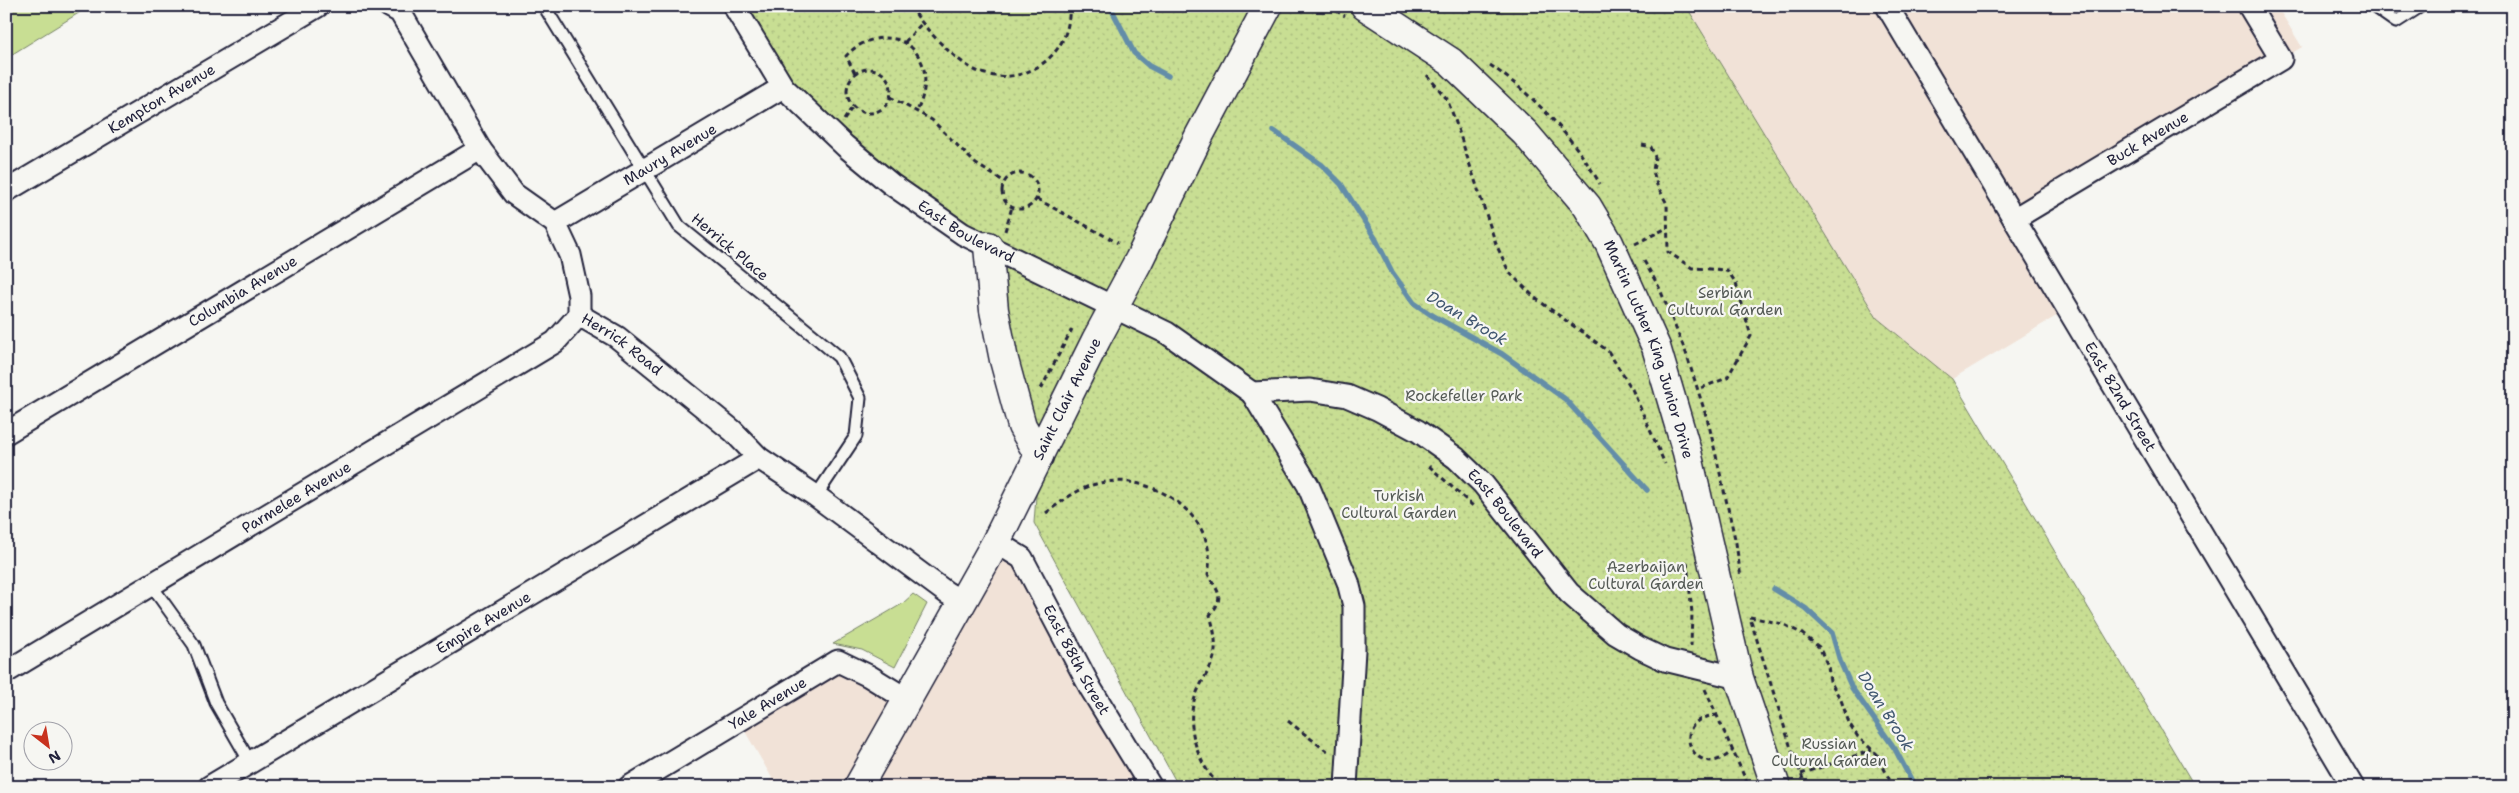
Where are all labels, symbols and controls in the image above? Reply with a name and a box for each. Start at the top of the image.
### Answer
street label: Kempton Avenue [104,59,219,138]
street label: Buck Avenue [2103,107,2192,171]
street label: Maury Avenue [620,119,721,190]
street label: East Boulevard [914,195,1018,268]
street label: Herrick Place [687,209,773,285]
street label: Martin Luther King Junior Drive [1599,237,1698,461]
street label: Columbia Avenue [185,251,301,332]
park label: Serbian Cultural Garden [1667,283,1783,320]
water label: Doan Brook [1423,286,1511,350]
street label: Herrick Road [578,309,667,380]
street label: Saint Clair Avenue [1028,334,1106,463]
street label: East 82nd Street [2080,338,2161,455]
park label: Rockefeller Park [1405,386,1523,406]
street label: Parmelee Avenue [238,457,355,538]
street label: East Boulevard [1463,464,1548,562]
park label: Turkish Cultural Garden [1341,486,1457,523]
park label: Azerbaijan Cultural Garden [1588,557,1704,594]
street label: Empire Avenue [433,587,535,659]
street label: East 88th Street [1038,601,1115,719]
water label: Doan Brook [1853,667,1919,755]
street label: Yale Avenue [725,672,810,735]
north arrow [22,720,72,770]
park label: Russian Cultural Garden [1771,734,1887,771]
text: N [45,747,64,768]

